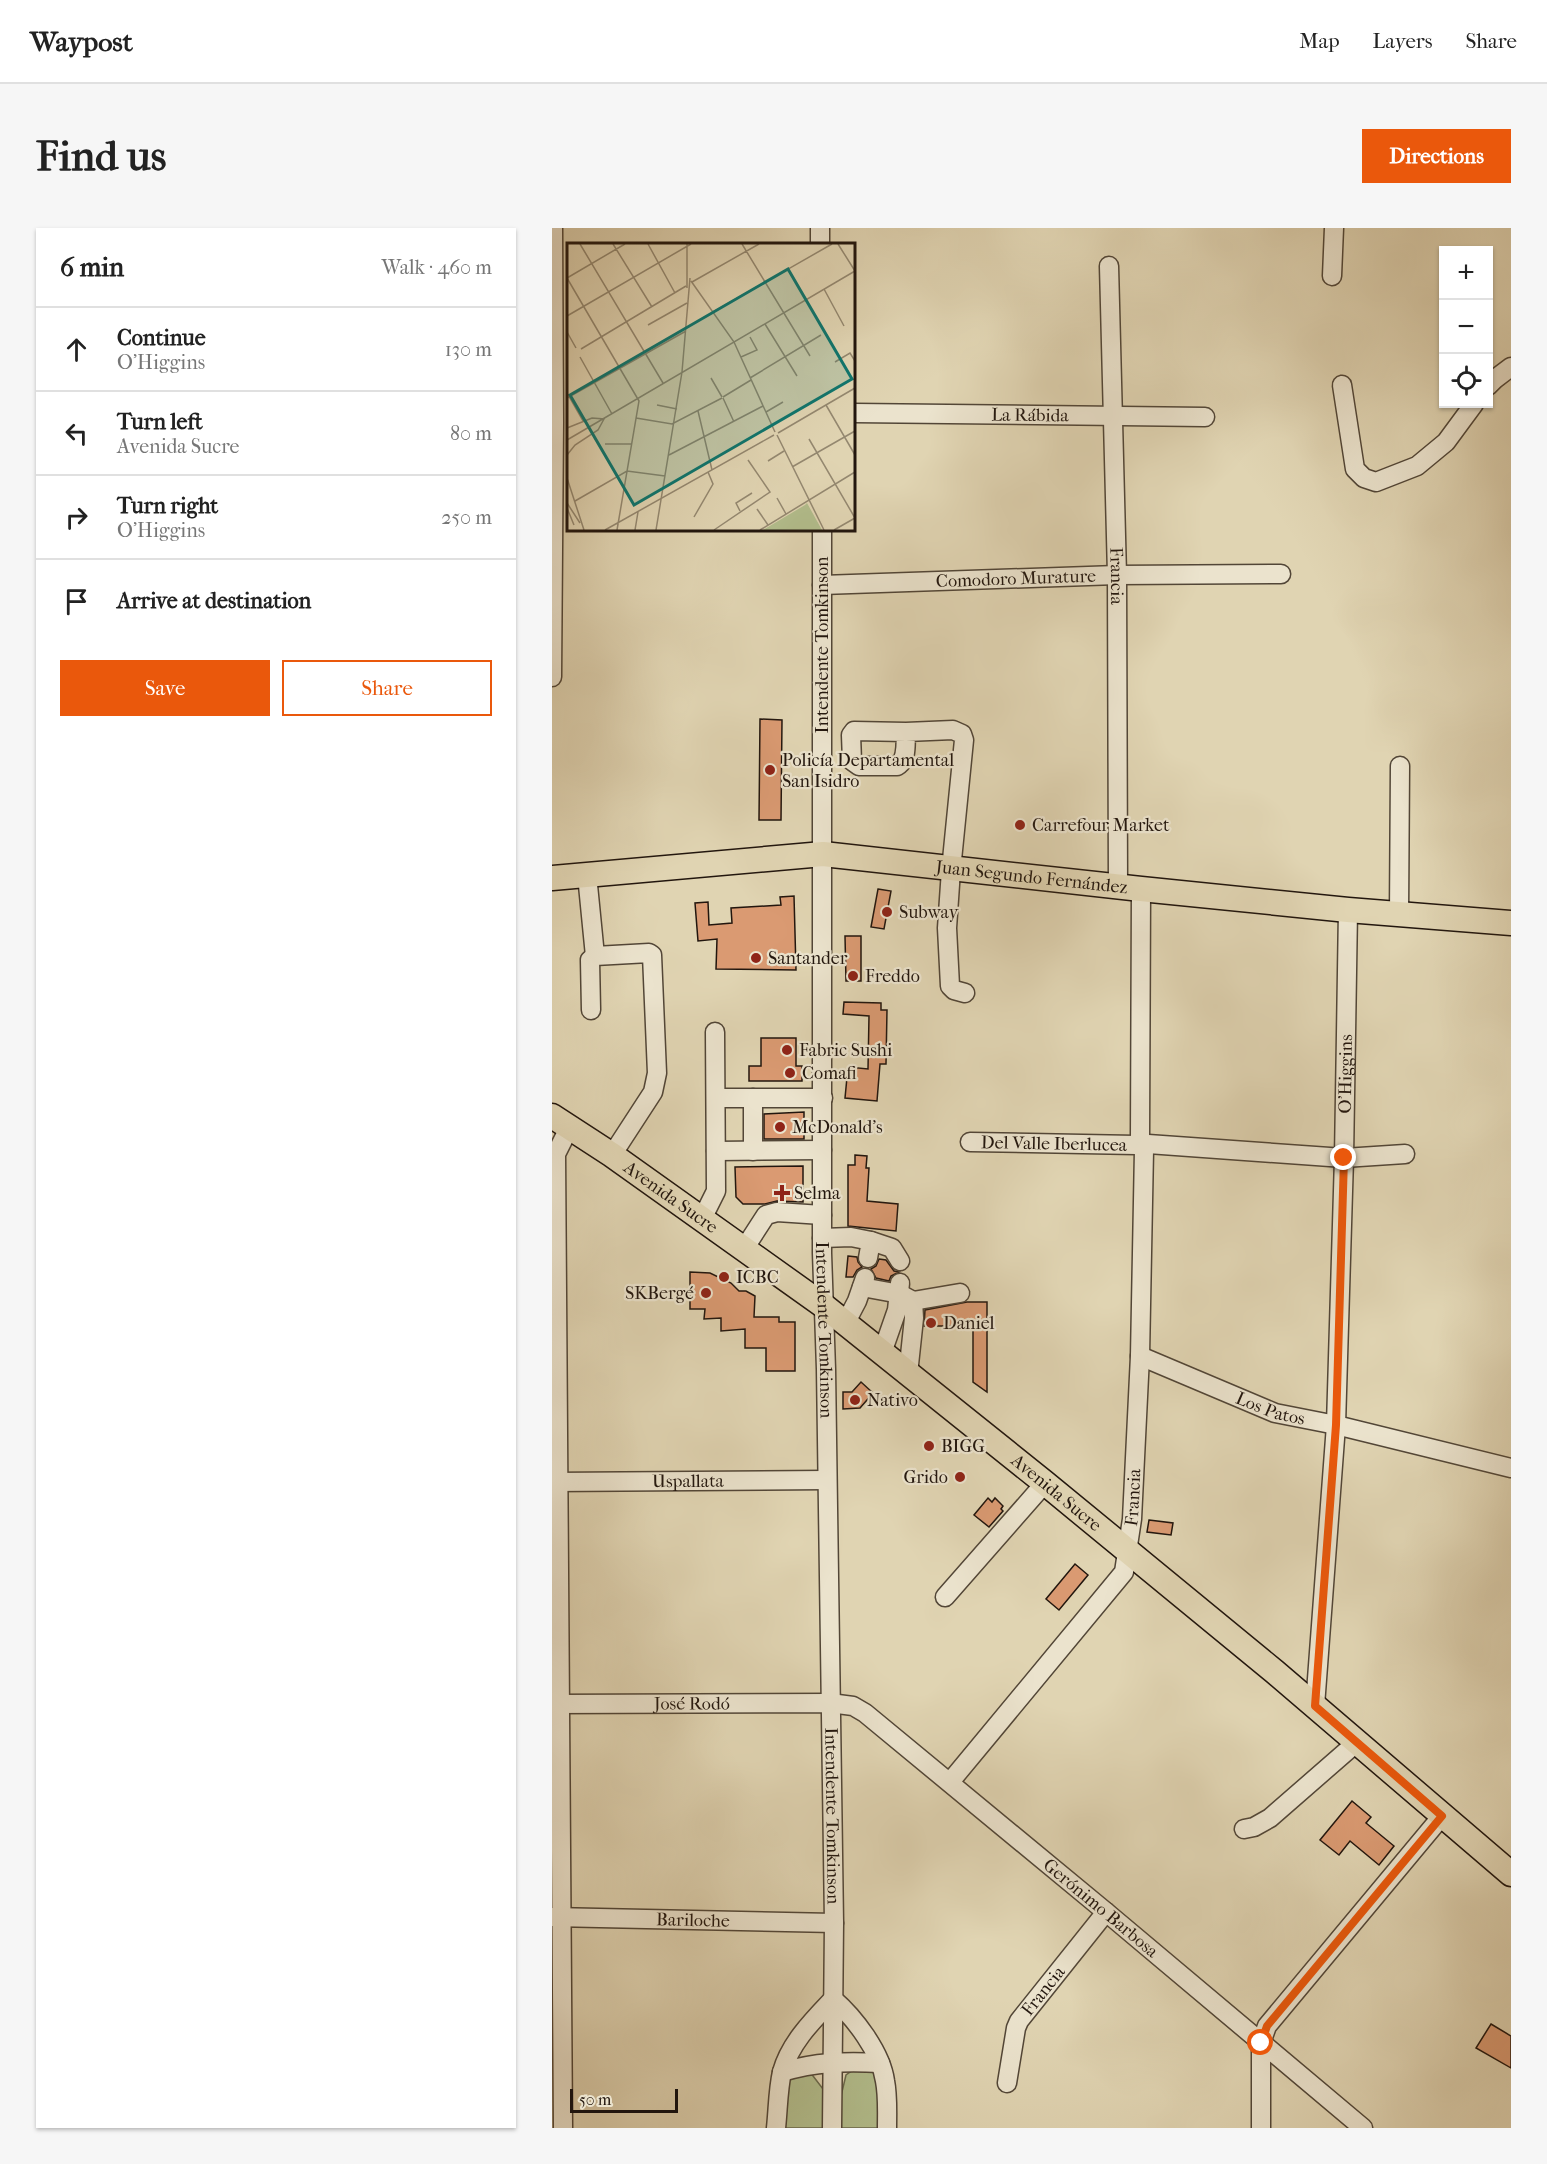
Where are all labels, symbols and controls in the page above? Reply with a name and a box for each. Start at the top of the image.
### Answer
text: Waypost [30,25,133,58]
text: Map [1299,29,1340,53]
text: Layers [1373,29,1432,53]
text: Share [1465,29,1517,53]
button: Directions [1362,129,1511,183]
text: Find us [36,132,166,181]
inset map [567,243,855,531]
map controls [1439,246,1493,408]
button: + [1439,246,1493,300]
text: 6 min [60,252,124,283]
text: Walk · 460 m [381,256,492,279]
button: − [1439,300,1493,354]
text: Continue [117,325,206,351]
icon: ahead [60,333,93,366]
text: 130 m [445,338,492,361]
text: O'Higgins [117,351,205,374]
button: locate [1439,354,1493,408]
street label: La Rábida [991,405,1069,426]
text: Turn left [117,409,203,435]
icon: left [60,417,93,450]
text: 80 m [450,422,492,445]
text: Avenida Sucre [117,435,239,458]
text: Turn right [117,493,218,519]
icon: right [60,501,93,534]
text: 250 m [441,506,492,529]
text: O'Higgins [117,519,205,542]
street label: Francia [1105,547,1127,605]
street label: Intendente Tomkinson [812,556,833,733]
street label: Comodoro Murature [936,566,1096,592]
icon: arrive [60,585,93,618]
text: Arrive at destination [117,588,311,614]
button: Save [60,660,270,716]
button: Share [282,660,492,716]
place label: Policía Departamental San Isidro [782,750,954,792]
marker: Policía Departamental San Isidro [763,763,777,777]
place label: Carrefour Market [1032,815,1170,836]
marker: Carrefour Market [1013,818,1027,832]
street label: Juan Segundo Fernández [933,856,1129,898]
place label: Subway [899,902,960,923]
marker: Subway [880,905,894,919]
place label: Santander [768,948,848,969]
marker: Santander [749,951,763,965]
place label: Freddo [865,966,920,987]
marker: Freddo [846,969,860,983]
street label: O'Higgins [1335,1034,1357,1114]
place label: Fabric Sushi [799,1040,893,1061]
marker: Fabric Sushi [780,1043,794,1057]
place label: Comafi [802,1063,856,1084]
marker: Comafi [783,1066,797,1080]
place label: McDonald's [792,1117,883,1138]
marker: McDonald's [773,1120,787,1134]
street label: Del Valle Iberlucea [981,1132,1128,1156]
route end [1330,1144,1356,1170]
street label: Avenida Sucre [619,1156,722,1238]
place label: Selma [794,1183,841,1204]
marker: Selma [775,1186,789,1200]
street label: Intendente Tomkinson [811,1242,837,1419]
place label: ICBC [736,1267,779,1288]
marker: ICBC [717,1270,731,1284]
place label: SKBergé [625,1283,694,1304]
marker: SKBergé [699,1286,713,1300]
place label: Daniel [943,1313,995,1334]
marker: Daniel [924,1316,938,1330]
street label: Los Patos [1233,1388,1307,1430]
place label: Nativo [867,1390,918,1411]
marker: Nativo [848,1393,862,1407]
place label: BIGG [941,1436,985,1457]
marker: BIGG [922,1439,936,1453]
street label: Avenida Sucre [1006,1449,1106,1536]
place label: Grido [903,1467,948,1488]
street label: Francia [1121,1467,1145,1528]
marker: Grido [953,1470,967,1484]
street label: Uspallata [652,1471,725,1492]
street label: José Rodó [652,1693,730,1715]
street label: Intendente Tomkinson [820,1727,844,1905]
street label: Gerónimo Barbosa [1039,1854,1163,1963]
street label: Bariloche [656,1909,730,1932]
street label: Francia [1017,1962,1070,2020]
route start [1247,2029,1273,2055]
scale bar [570,2086,678,2114]
text: 50 m [579,2090,611,2109]

